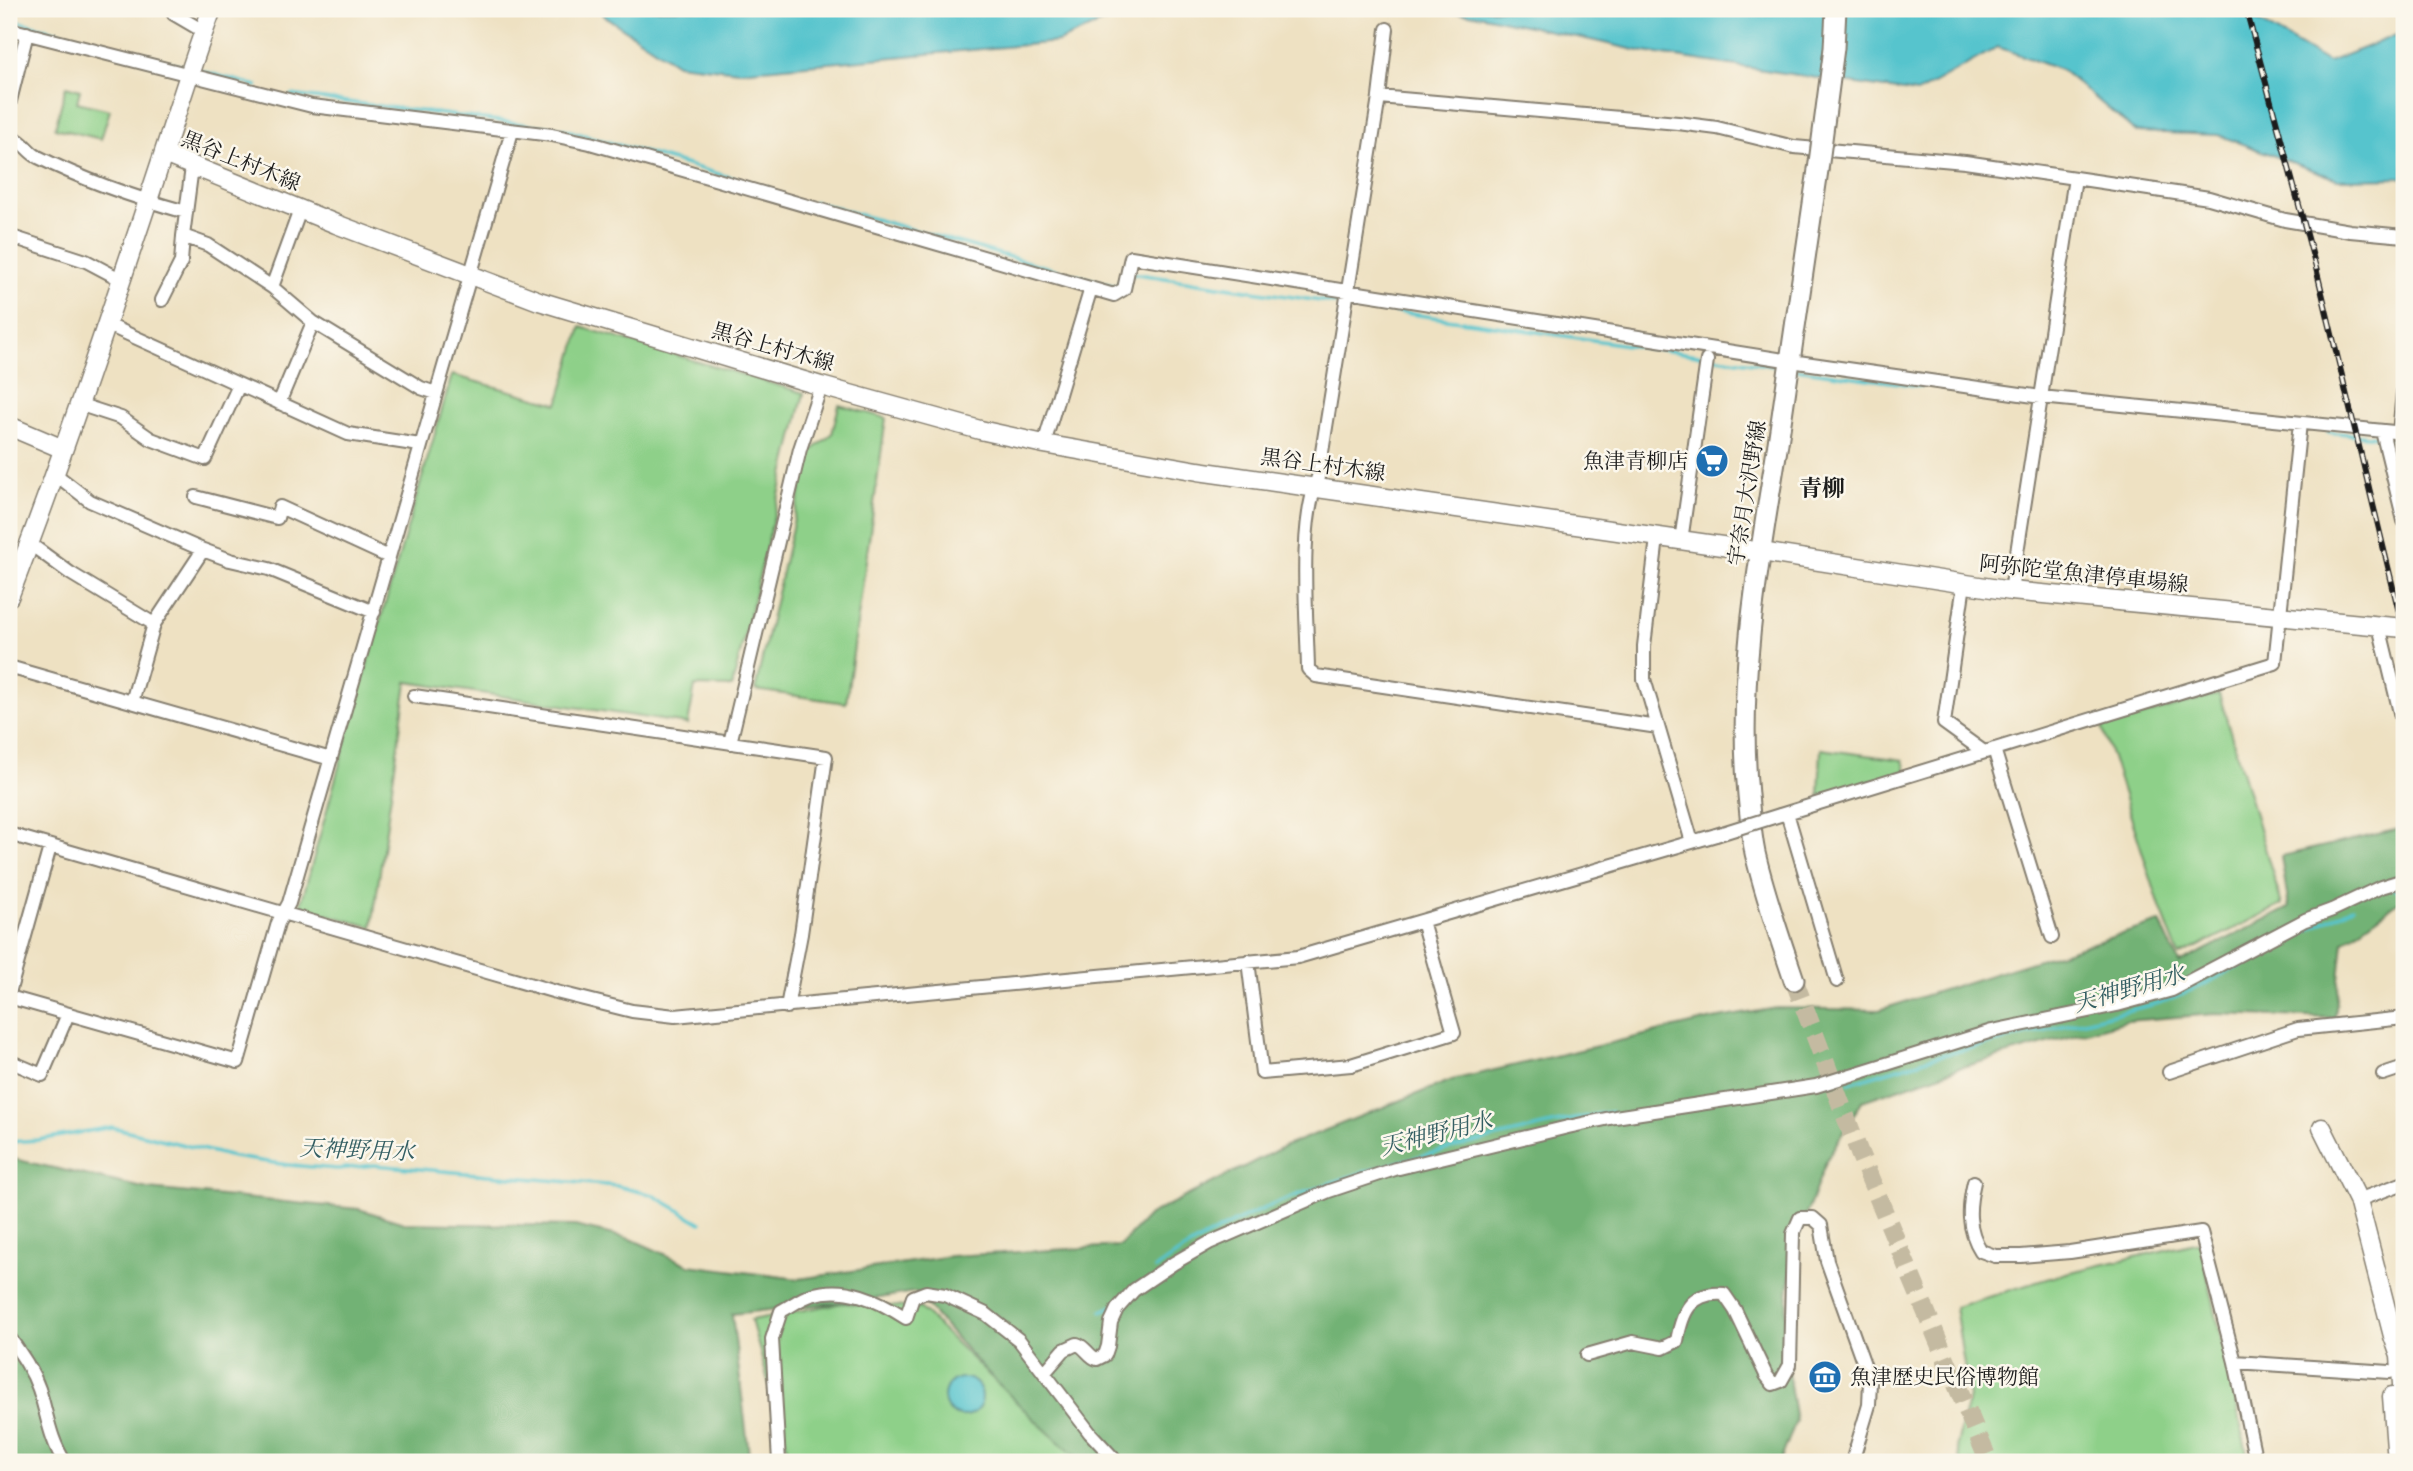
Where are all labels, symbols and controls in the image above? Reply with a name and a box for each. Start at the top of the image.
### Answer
street label: 黒谷上村木線 [178,126,304,196]
street label: 黒谷上村木線 [709,318,837,376]
street label: 宇奈月大沢野線 [1724,419,1770,567]
supermarket icon: 魚津青柳店 [1693,442,1731,480]
street label: 黒谷上村木線 [1259,444,1387,486]
place label: 魚津青柳店 [1583,449,1688,473]
district label: 青柳 [1799,475,1845,502]
street label: 阿弥陀堂魚津停車場線 [1978,551,2190,597]
water label: 天神野用水 [2070,960,2190,1018]
water label: 天神野用水 [1377,1107,1497,1161]
water label: 天神野用水 [299,1135,417,1166]
museum icon: 魚津歴史民俗博物館 [1806,1358,1844,1396]
place label: 魚津歴史民俗博物館 [1850,1365,2039,1389]

